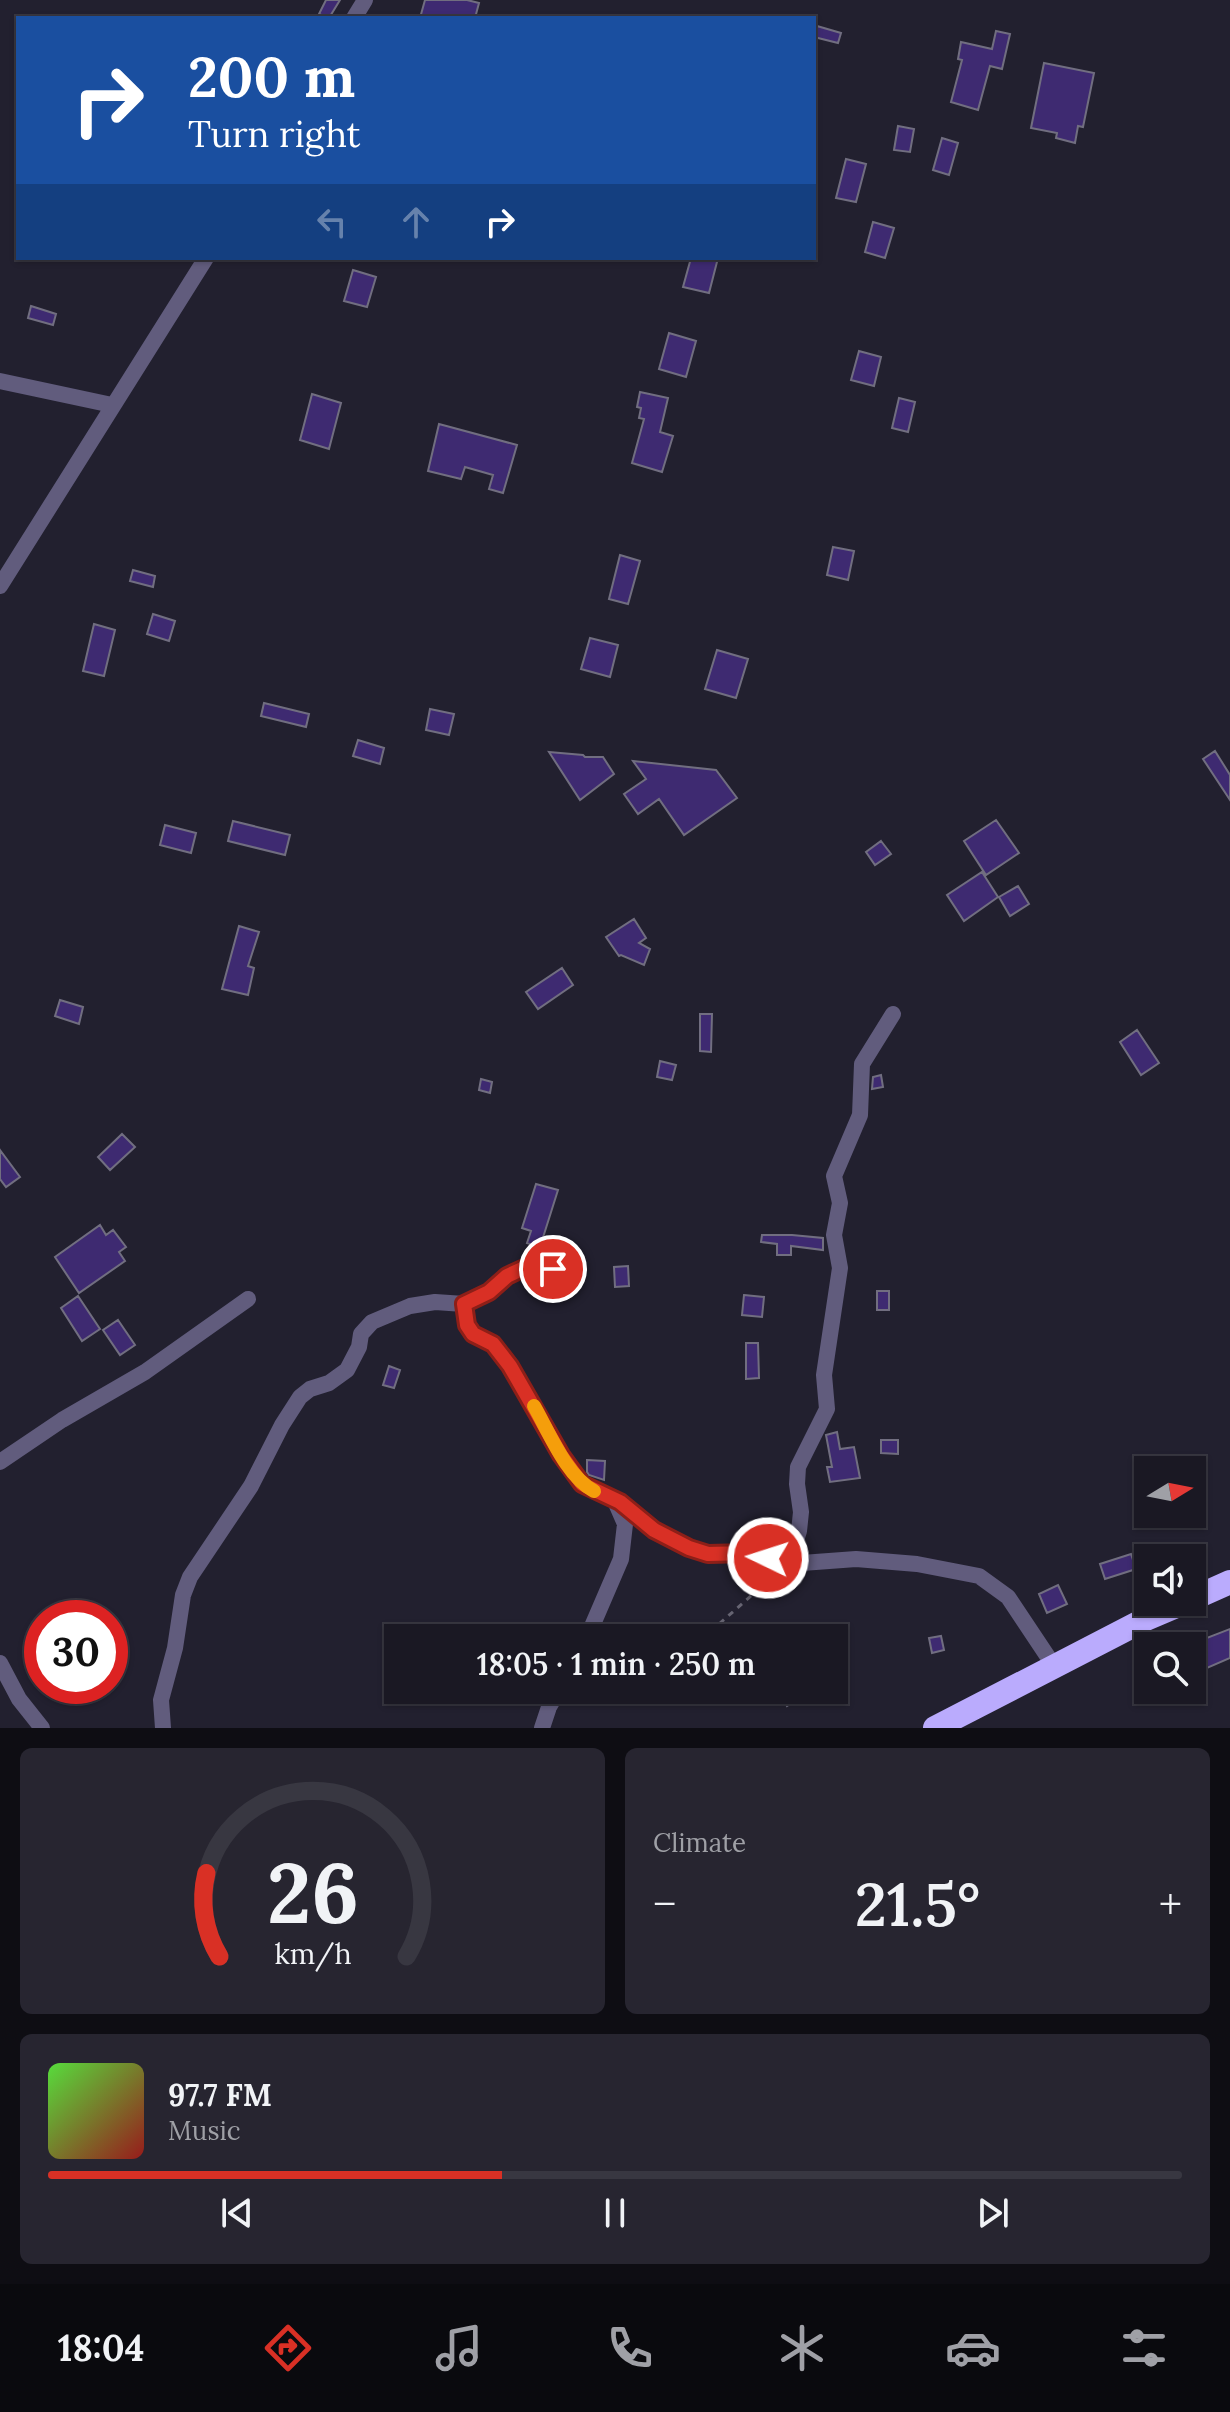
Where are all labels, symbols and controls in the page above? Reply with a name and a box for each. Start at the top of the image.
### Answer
text: 200 m [188,41,355,112]
icon: right [56,48,160,152]
text: Turn right [188,111,361,157]
icon: left [310,200,354,244]
icon: ahead [394,200,438,244]
icon: right [478,200,522,244]
pin [519,1235,587,1303]
icon: arrive [531,1247,575,1291]
north arrow [1134,1456,1206,1528]
map controls [1134,1456,1206,1704]
position arrow [726,1516,810,1600]
button: sound [1134,1544,1206,1616]
speed limit sign: 30 [24,1600,128,1704]
button: search [1134,1632,1206,1704]
text: 18:05 · 1 min · 250 m [477,1645,755,1683]
text: Climate [653,1826,746,1859]
text: 26 [266,1839,359,1946]
text: 21.5° [855,1866,980,1942]
text: − [653,1876,676,1932]
text: + [1159,1876,1182,1932]
text: km/h [274,1935,351,1972]
text: 97.7 FM [168,2076,272,2114]
text: Music [168,2114,241,2147]
icon: previous [215,2191,259,2235]
icon: pause [593,2191,637,2235]
icon: next [971,2191,1015,2235]
icon: directions [260,2320,316,2376]
icon: music [431,2320,487,2376]
icon: phone [602,2320,658,2376]
icon: climate [774,2320,830,2376]
icon: car [945,2320,1001,2376]
icon: filters [1116,2320,1172,2376]
text: 18:04 [58,2325,144,2371]

